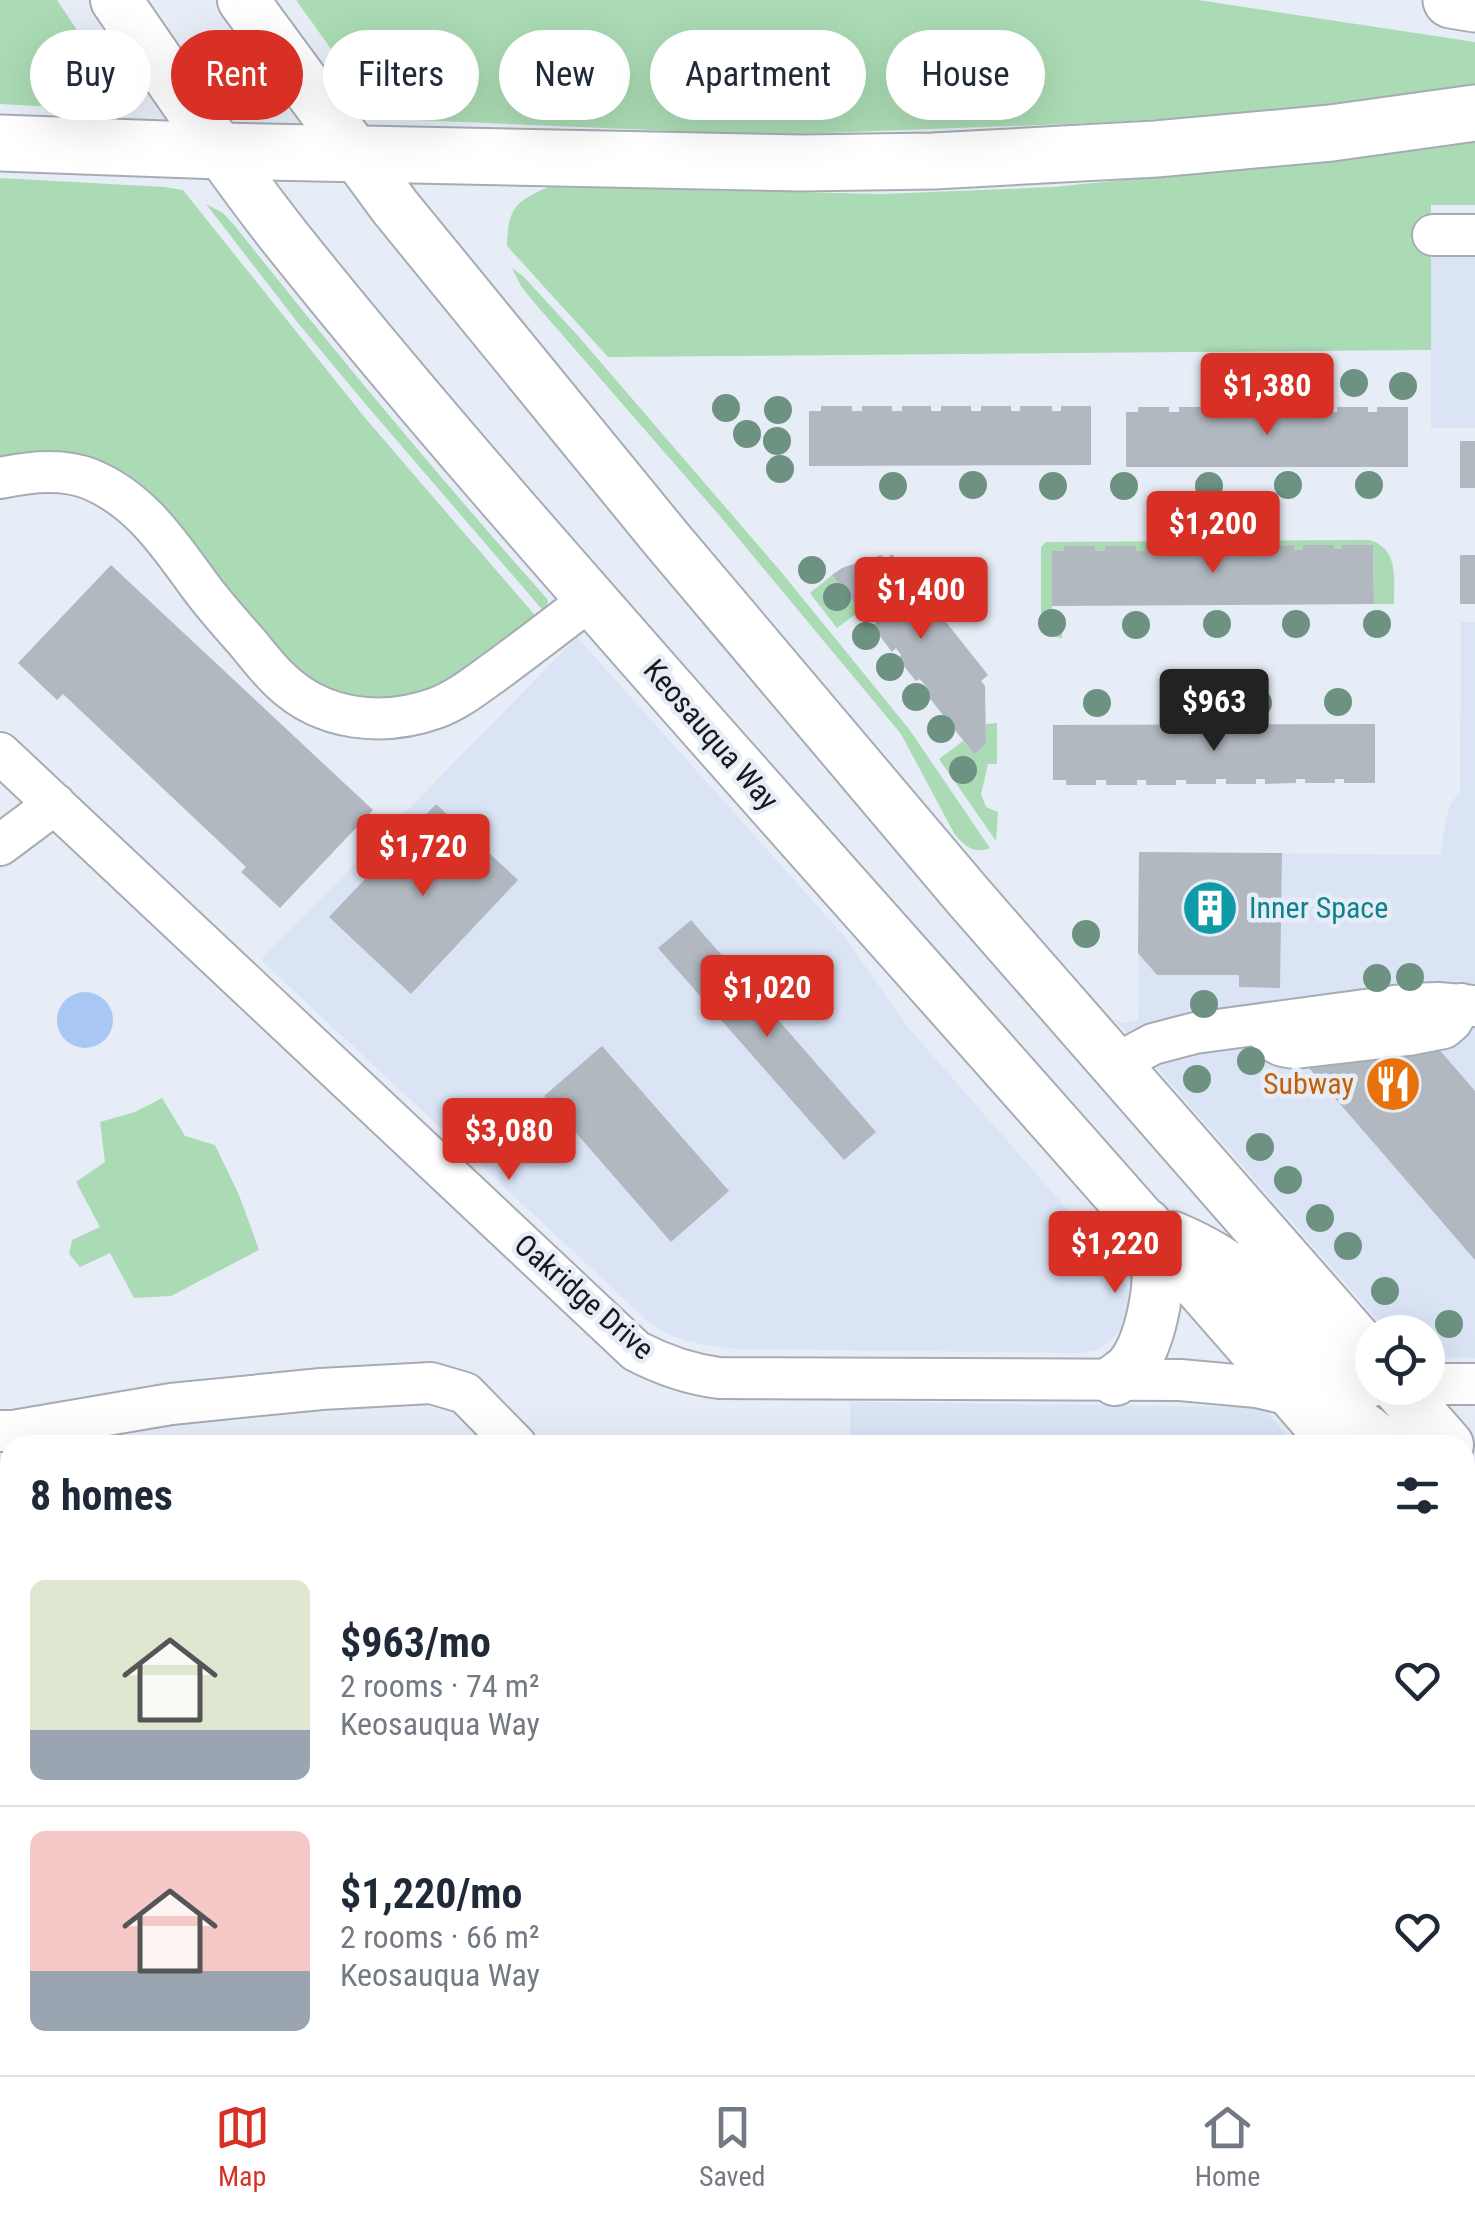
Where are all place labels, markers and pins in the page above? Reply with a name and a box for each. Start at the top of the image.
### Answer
pin: $1,380 [1186,353,1348,438]
pin: $1,200 [1132,491,1294,576]
pin: $1,400 [840,557,1002,642]
pin: $963 [1155,669,1273,754]
pin: $1,720 [342,814,504,899]
building icon: Inner Space [1180,878,1240,938]
place label: Inner Space [1249,890,1388,925]
pin: $1,020 [686,955,848,1040]
restaurant icon: Subway [1363,1054,1423,1114]
place label: Subway [1263,1066,1354,1101]
pin: $3,080 [428,1098,590,1183]
pin: $1,220 [1034,1211,1196,1296]

